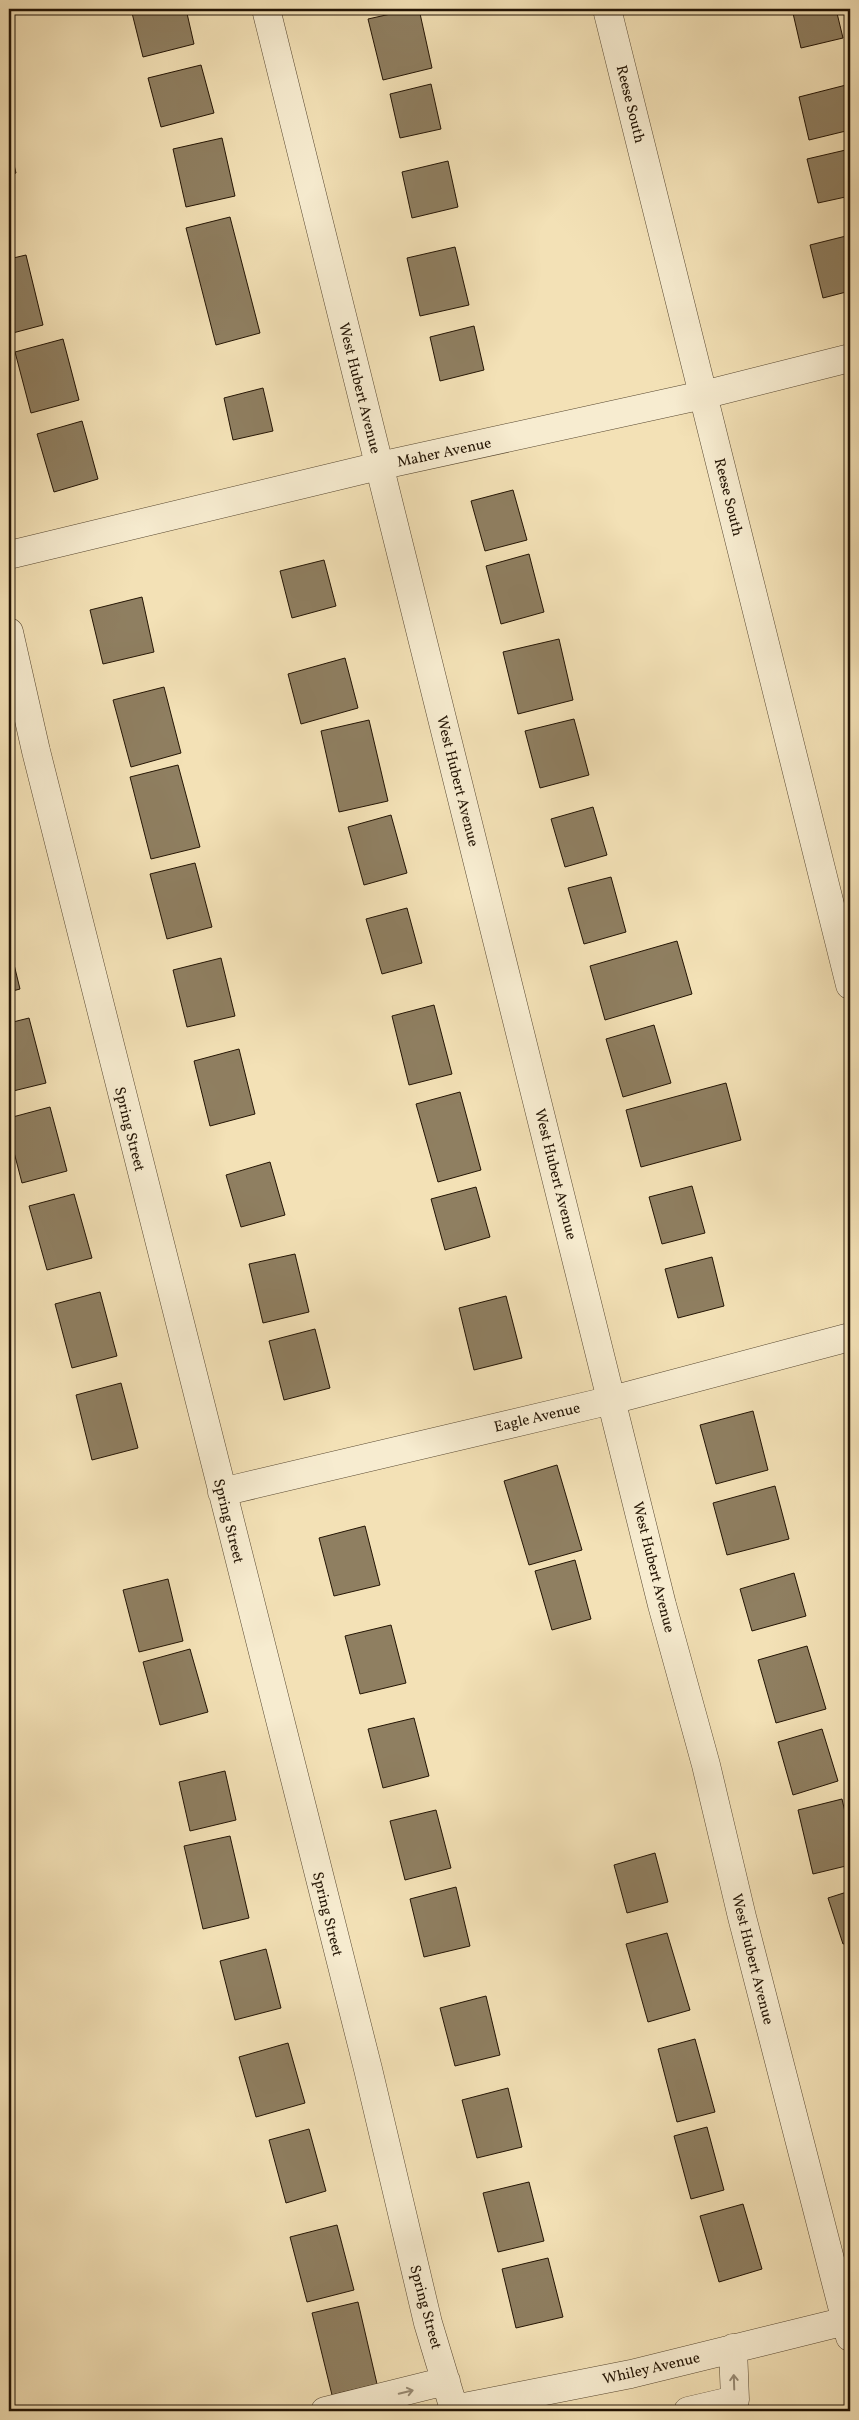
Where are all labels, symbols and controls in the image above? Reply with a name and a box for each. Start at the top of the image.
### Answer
street label: Reese South [610,63,649,146]
street label: West Hubert Avenue [332,321,385,456]
street label: Maher Avenue [395,433,493,474]
street label: Reese South [708,456,747,539]
street label: West Hubert Avenue [430,714,483,849]
street label: Spring Street [108,1085,149,1174]
street label: West Hubert Avenue [528,1107,581,1242]
street label: Eagle Avenue [492,1398,582,1439]
street label: Spring Street [207,1477,248,1566]
street label: West Hubert Avenue [626,1500,679,1635]
street label: Spring Street [306,1870,347,1959]
street label: West Hubert Avenue [725,1892,778,2027]
street label: Spring Street [403,2263,446,2352]
street label: Whiley Avenue [600,2348,702,2391]
one-way arrow [730,2375,739,2391]
one-way arrow [398,2387,414,2396]

